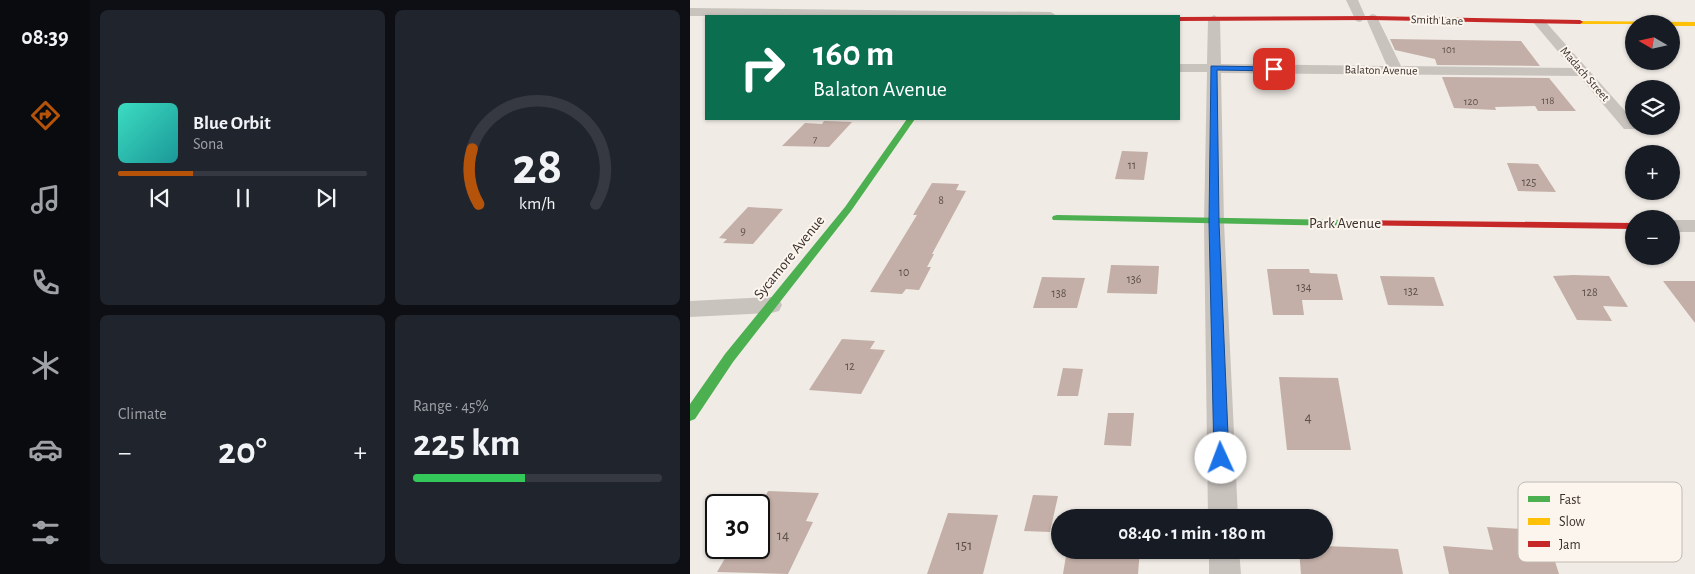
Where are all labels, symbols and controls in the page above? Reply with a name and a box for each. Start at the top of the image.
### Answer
street label: Smith Lane [1411,13,1463,27]
north arrow [1625,15,1680,70]
map controls [1625,15,1680,265]
text: 08:39 [21,26,69,48]
icon: right [730,35,795,100]
text: 160 m [813,37,894,72]
house number: 101 [1442,44,1456,55]
street label: Madach Street [1558,45,1612,104]
pin [1253,48,1295,90]
icon: arrive [1260,55,1288,83]
street label: Balaton Avenue [1344,63,1418,77]
text: Balaton Avenue [813,78,947,100]
button: layers [1625,80,1680,135]
house number: 118 [1542,95,1554,106]
house number: 120 [1464,96,1478,107]
icon: directions [28,98,63,133]
text: Blue Orbit [193,114,271,133]
house number: 7 [813,134,818,145]
text: Sona [193,136,224,152]
text: 28 [512,141,563,193]
button: + [1625,145,1680,200]
house number: 11 [1128,159,1136,171]
house number: 125 [1522,176,1536,188]
icon: music [28,182,63,217]
icon: previous [146,184,174,212]
icon: pause [229,184,257,212]
icon: next [312,184,340,212]
house number: 8 [938,194,944,206]
text: km/h [519,195,556,213]
button: − [1625,210,1680,265]
street label: Sycamore Avenue [751,213,828,302]
street label: Park Avenue [1309,216,1381,231]
house number: 9 [740,225,746,237]
icon: phone [28,265,63,300]
house number: 10 [899,266,909,278]
house number: 136 [1127,273,1142,285]
house number: 134 [1297,281,1312,293]
house number: 132 [1404,285,1419,297]
house number: 128 [1582,286,1598,298]
house number: 138 [1052,287,1067,299]
icon: climate [28,348,63,383]
house number: 12 [845,360,855,372]
text: Range · 45% [413,398,489,414]
text: Climate [118,406,167,422]
house number: 4 [1304,410,1312,425]
text: 225 km [413,425,520,463]
position arrow [1194,431,1246,483]
icon: car [28,432,63,467]
text: 20° [218,433,267,471]
text: − [118,439,131,467]
text: + [354,439,367,467]
legend [1518,482,1682,562]
text: Fast [1559,493,1581,507]
speed limit sign: 30 [705,494,770,559]
icon: filters [28,515,63,550]
text: Slow [1559,515,1586,529]
text: 08:40 · 1 min · 180 m [1118,524,1266,543]
house number: 14 [777,528,789,543]
house number: 151 [956,538,972,553]
text: Jam [1559,538,1581,552]

